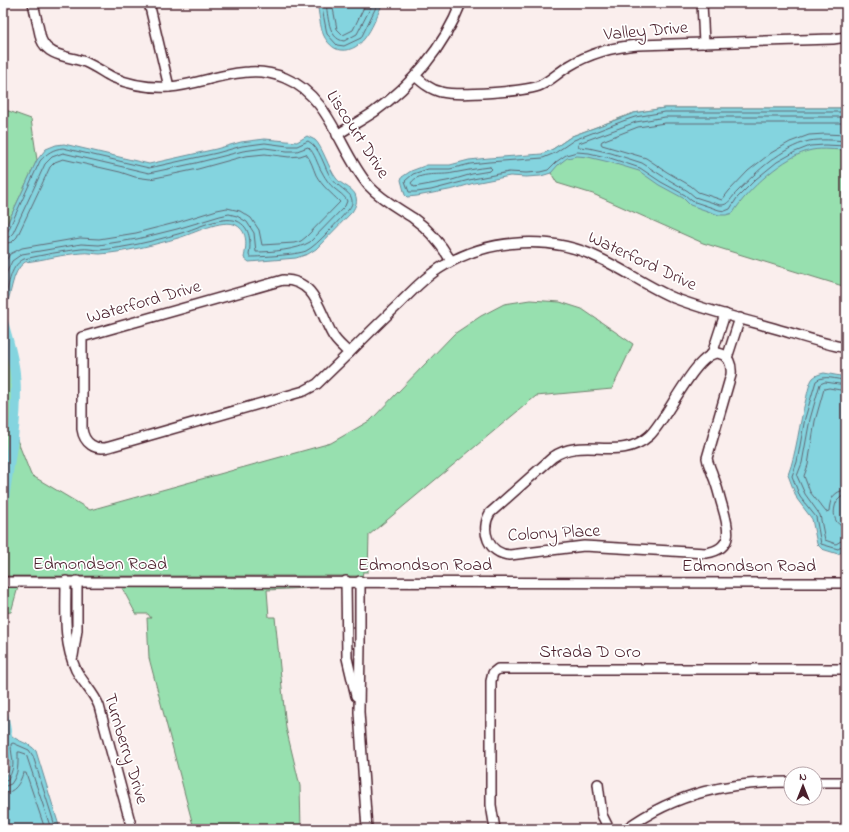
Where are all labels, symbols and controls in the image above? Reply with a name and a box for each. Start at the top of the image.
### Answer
street label: Valley Drive [602,15,690,49]
street label: Liscourt Drive [319,86,396,185]
street label: Waterford Drive [583,225,702,299]
street label: Waterford Drive [84,274,205,332]
street label: Colony Place [507,519,602,549]
street label: Edmondson Road [33,552,167,578]
street label: Edmondson Road [358,553,492,579]
street label: Edmondson Road [682,554,816,580]
street label: Strada D Oro [539,640,641,666]
street label: Turnberry Drive [96,690,154,809]
north arrow [783,766,823,806]
text: N [799,769,807,785]

